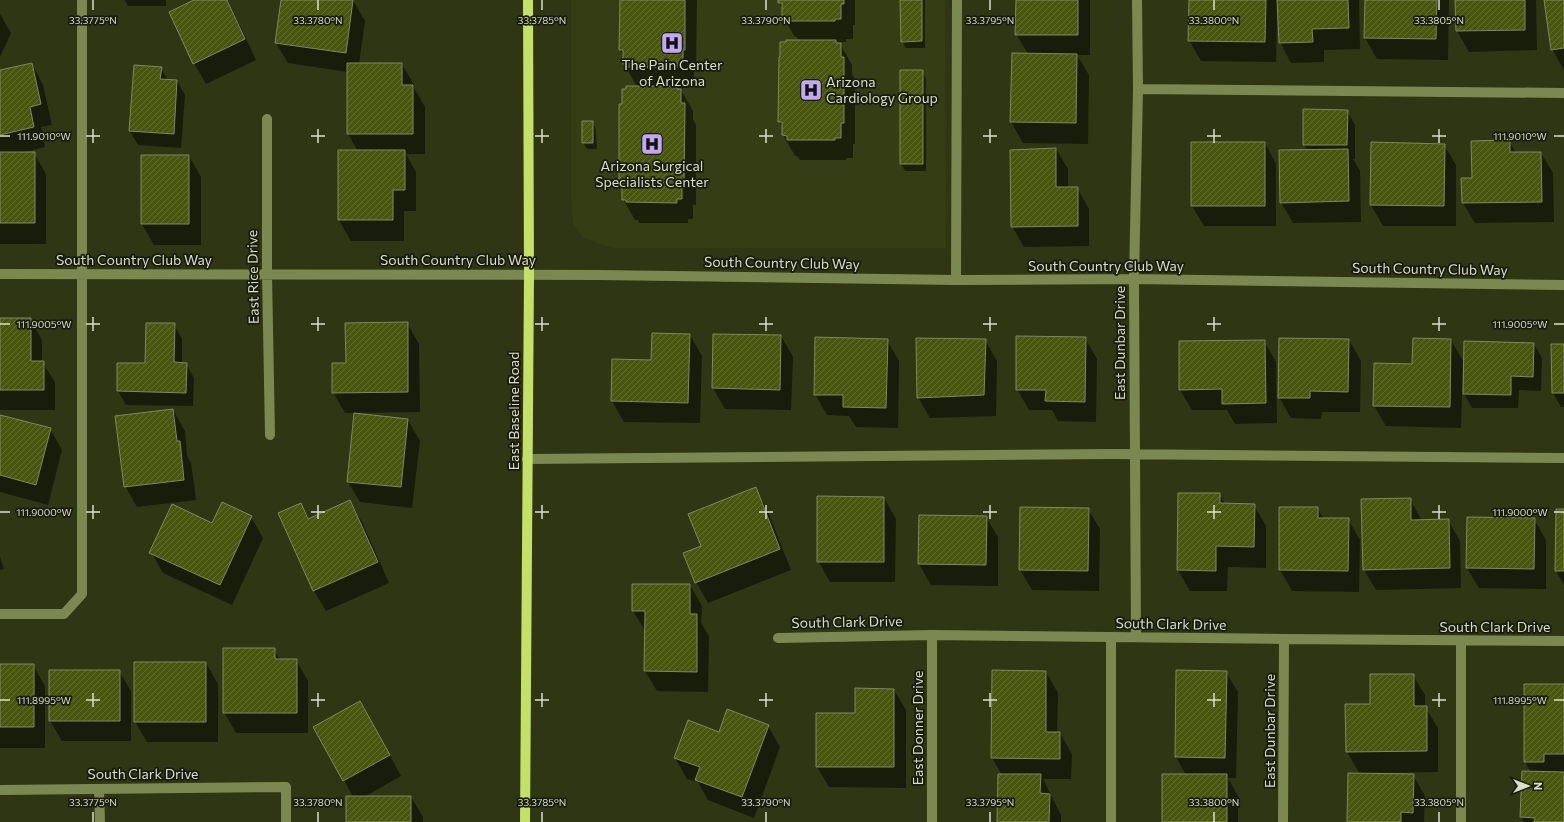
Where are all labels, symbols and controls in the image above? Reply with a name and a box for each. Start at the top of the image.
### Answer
text: 33.3775°N [69,14,117,26]
text: 33.3780°N [293,14,343,26]
text: 33.3785°N [518,14,566,26]
text: 33.3790°N [741,14,791,26]
text: 33.3795°N [966,14,1014,26]
text: 33.3800°N [1189,14,1239,26]
text: 33.3805°N [1414,14,1464,26]
hospital icon: The Pain Center of Arizona [659,30,685,56]
place label: The Pain Center of Arizona [621,56,723,89]
place label: Arizona Cardiology Group [826,73,938,106]
hospital icon: Arizona Cardiology Group [798,77,824,103]
text: 111.9010°W [17,130,71,142]
text: 111.9010°W [1493,130,1547,142]
hospital icon: Arizona Surgical Specialists Center [639,131,665,157]
place label: Arizona Surgical Specialists Center [595,157,709,190]
street label: East Rice Drive [243,230,262,324]
street label: South Country Club Way [56,251,212,268]
street label: South Country Club Way [380,251,536,268]
street label: South Country Club Way [704,253,860,272]
street label: South Country Club Way [1028,257,1184,274]
street label: South Country Club Way [1352,259,1508,278]
street label: East Dunbar Drive [1111,286,1128,400]
text: 111.9005°W [17,318,71,330]
text: 111.9005°W [1493,318,1547,330]
street label: East Baseline Road [505,352,522,470]
text: 111.9000°W [16,506,72,518]
text: 111.9000°W [1492,506,1548,518]
street label: South Clark Drive [791,612,903,631]
street label: South Clark Drive [1115,614,1227,633]
street label: South Clark Drive [1440,618,1551,635]
street label: East Donner Drive [909,671,926,785]
street label: East Dunbar Drive [1261,674,1278,788]
text: 111.8995°W [17,694,71,706]
text: 111.8995°W [1493,694,1547,706]
street label: South Clark Drive [88,765,199,782]
north arrow [1508,766,1548,806]
text: N [1532,782,1545,790]
text: 33.3775°N [69,796,117,808]
text: 33.3780°N [293,796,343,808]
text: 33.3785°N [518,796,566,808]
text: 33.3790°N [741,796,791,808]
text: 33.3795°N [966,796,1014,808]
text: 33.3800°N [1189,796,1239,808]
text: 33.3805°N [1414,796,1464,808]

